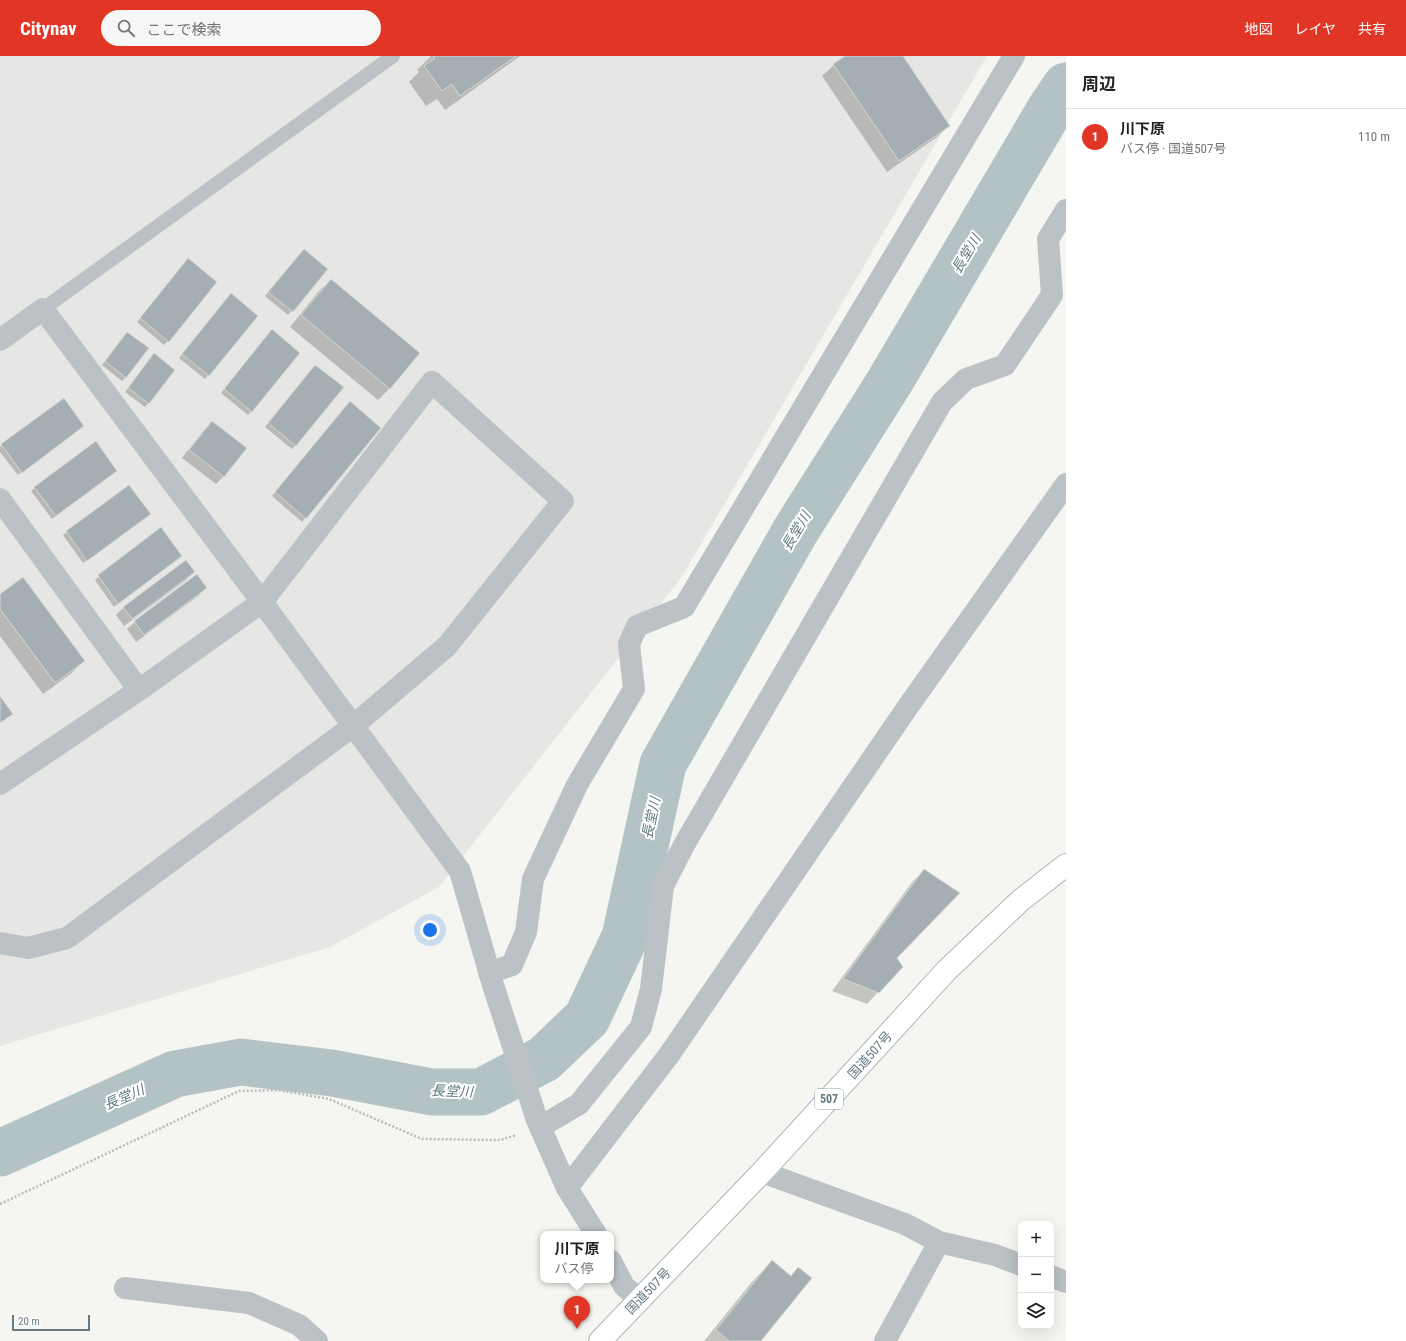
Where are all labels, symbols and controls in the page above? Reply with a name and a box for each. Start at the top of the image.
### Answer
search box [101,10,381,46]
text: Citynav [20,17,77,40]
icon: search [115,17,137,39]
text: ここで検索 [147,21,222,39]
text: 地図 [1244,21,1272,37]
text: レイヤ [1294,21,1336,37]
text: 共有 [1358,21,1386,37]
text: 周辺 [1082,74,1116,94]
text: 川下原 [1120,120,1165,138]
text: 1 [1092,129,1098,144]
text: 110 m [1358,129,1390,144]
text: バス停 · 国道507号 [1120,141,1226,156]
water label: 長堂川 [948,230,985,276]
water label: 長堂川 [778,507,815,553]
water label: 長堂川 [639,794,664,840]
your location [420,920,440,940]
street label: 国道507号 [845,1028,895,1082]
water label: 長堂川 [102,1080,148,1113]
water label: 長堂川 [431,1082,475,1100]
road number: 507 [815,1089,843,1109]
map controls [1018,1221,1054,1329]
button: + [1018,1221,1054,1257]
popup [540,1231,614,1283]
text: 川下原 [554,1240,600,1258]
button: − [1018,1257,1054,1293]
text: バス停 [554,1261,594,1276]
street label: 国道507号 [622,1265,674,1317]
button: layers [1018,1293,1054,1329]
pin: 1 [564,1296,590,1329]
scale bar [12,1313,90,1332]
text: 20 m [18,1315,40,1328]

